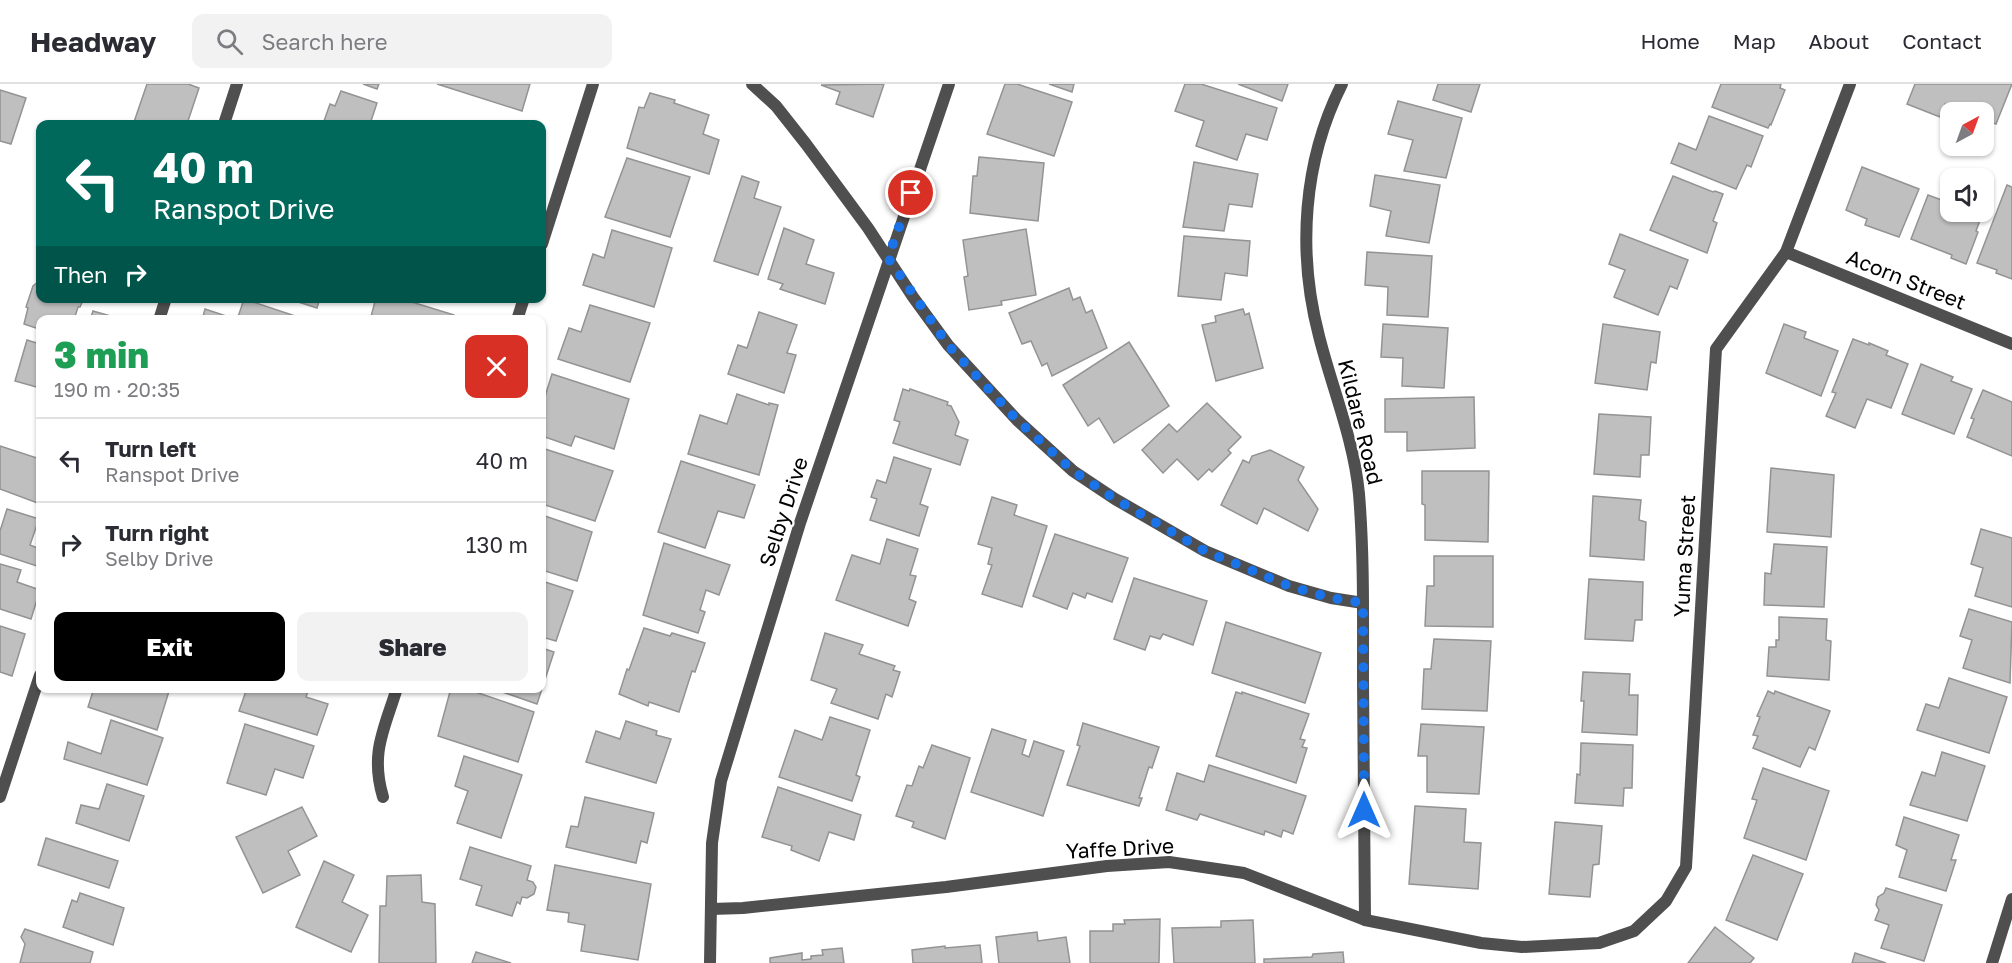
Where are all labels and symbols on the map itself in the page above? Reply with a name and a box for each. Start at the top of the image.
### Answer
north arrow [1940,102,1994,156]
pin [885,167,936,218]
street label: Acorn Street [1843,243,1970,315]
street label: Kildare Road [1333,356,1389,487]
street label: Selby Drive [753,454,813,570]
street label: Yuma Street [1668,494,1700,618]
position arrow [1332,778,1396,842]
street label: Yaffe Drive [1065,832,1175,864]

